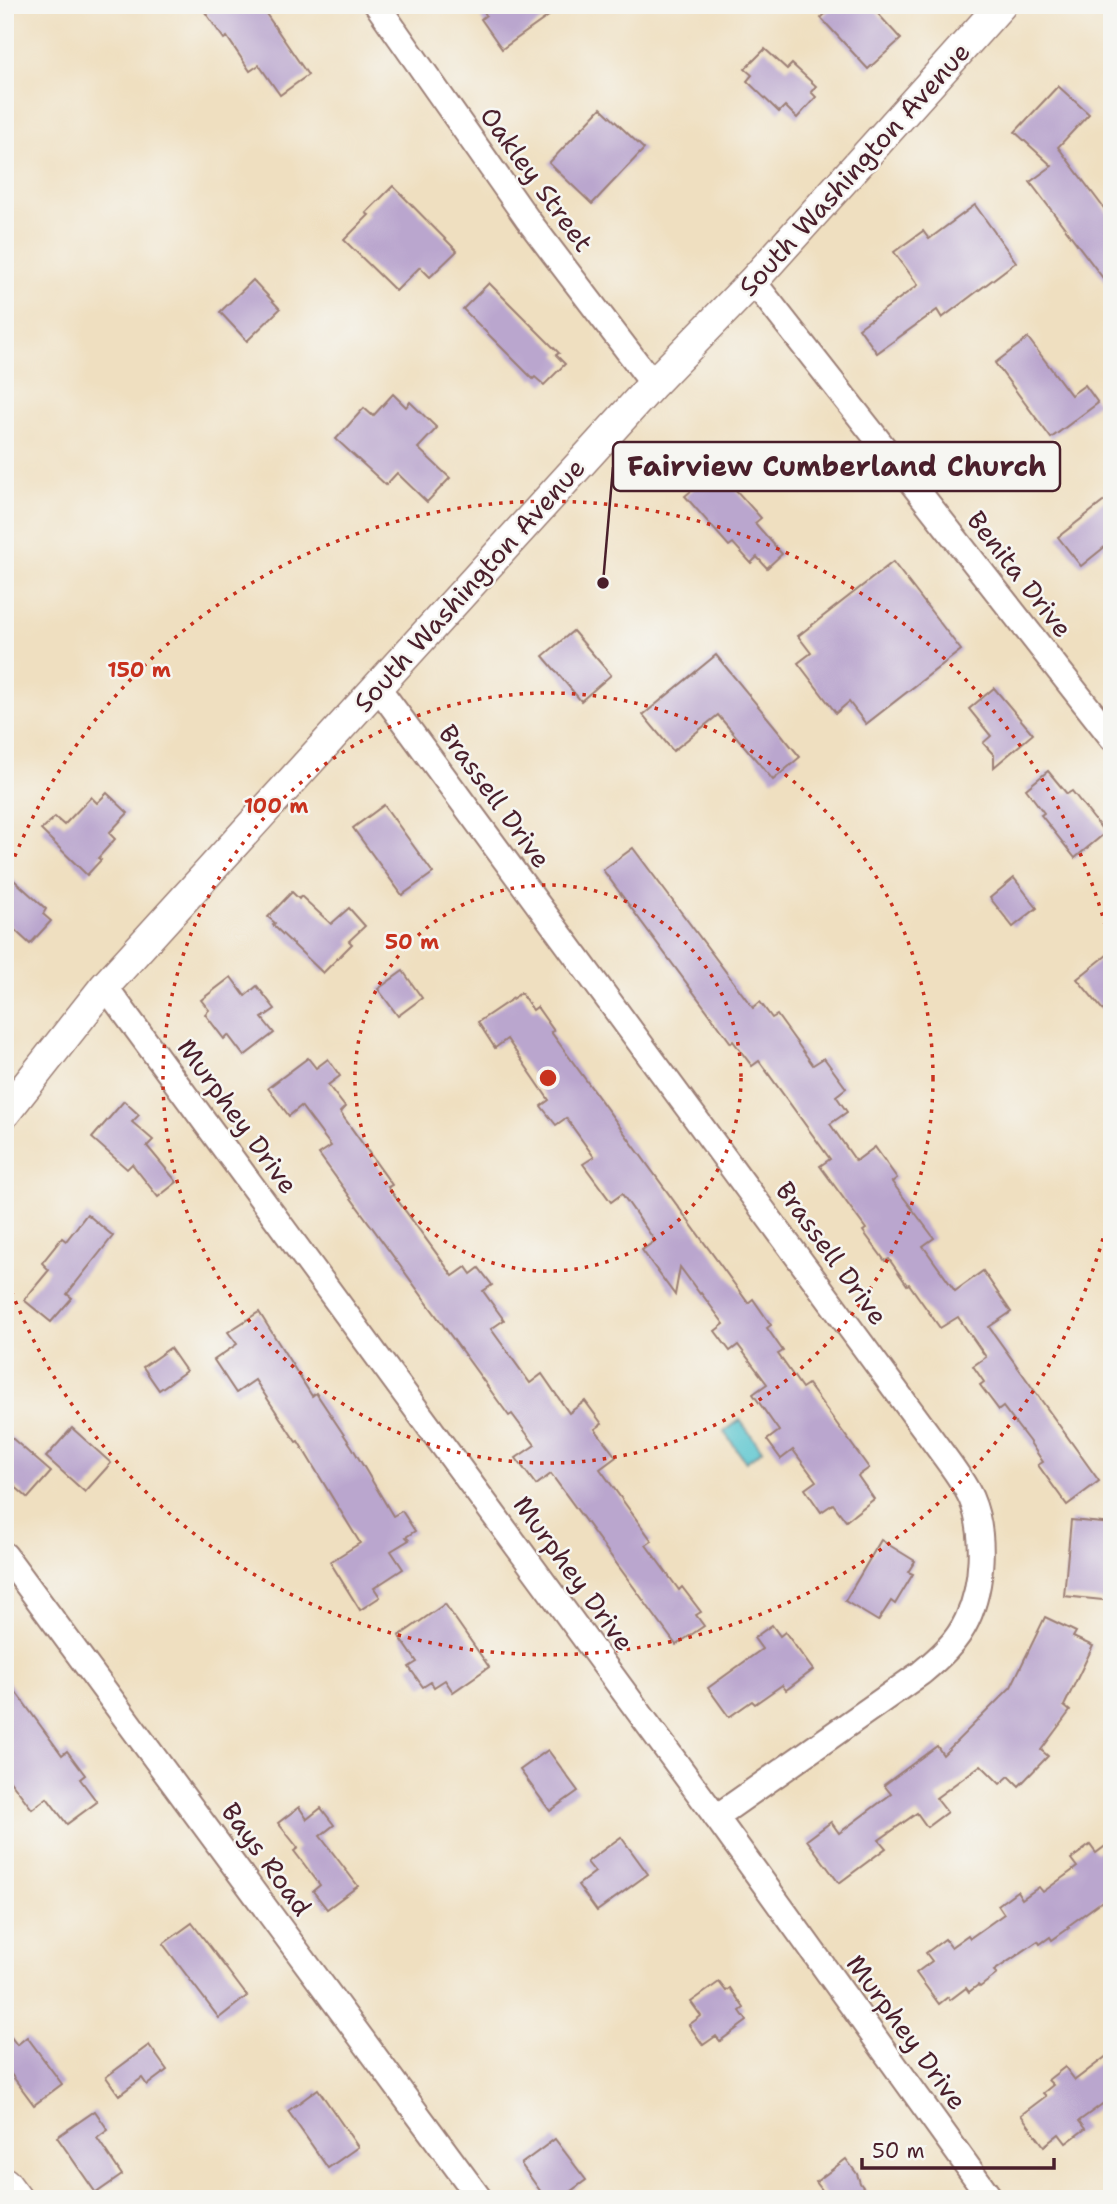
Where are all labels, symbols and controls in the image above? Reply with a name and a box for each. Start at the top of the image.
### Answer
street label: South Washington Avenue [730,35,978,303]
street label: Oakley Street [472,99,602,259]
callout: Fairview Cumberland Church [613,442,1060,491]
text: Fairview Cumberland Church [627,447,1047,485]
street label: South Washington Avenue [345,451,593,719]
street label: Benita Drive [959,503,1081,645]
text: 150 m [107,656,171,684]
street label: Brassell Drive [431,717,559,875]
text: 100 m [244,792,308,820]
text: 50 m [385,928,439,956]
street label: Murphey Drive [170,1031,306,1201]
centre of rings [536,1066,560,1090]
street label: Brassell Drive [768,1174,896,1332]
street label: Murphey Drive [506,1488,642,1658]
street label: Bays Road [214,1795,320,1923]
street label: Murphey Drive [839,1947,975,2117]
scale bar [862,2127,1054,2171]
text: 50 m [872,2137,925,2165]

